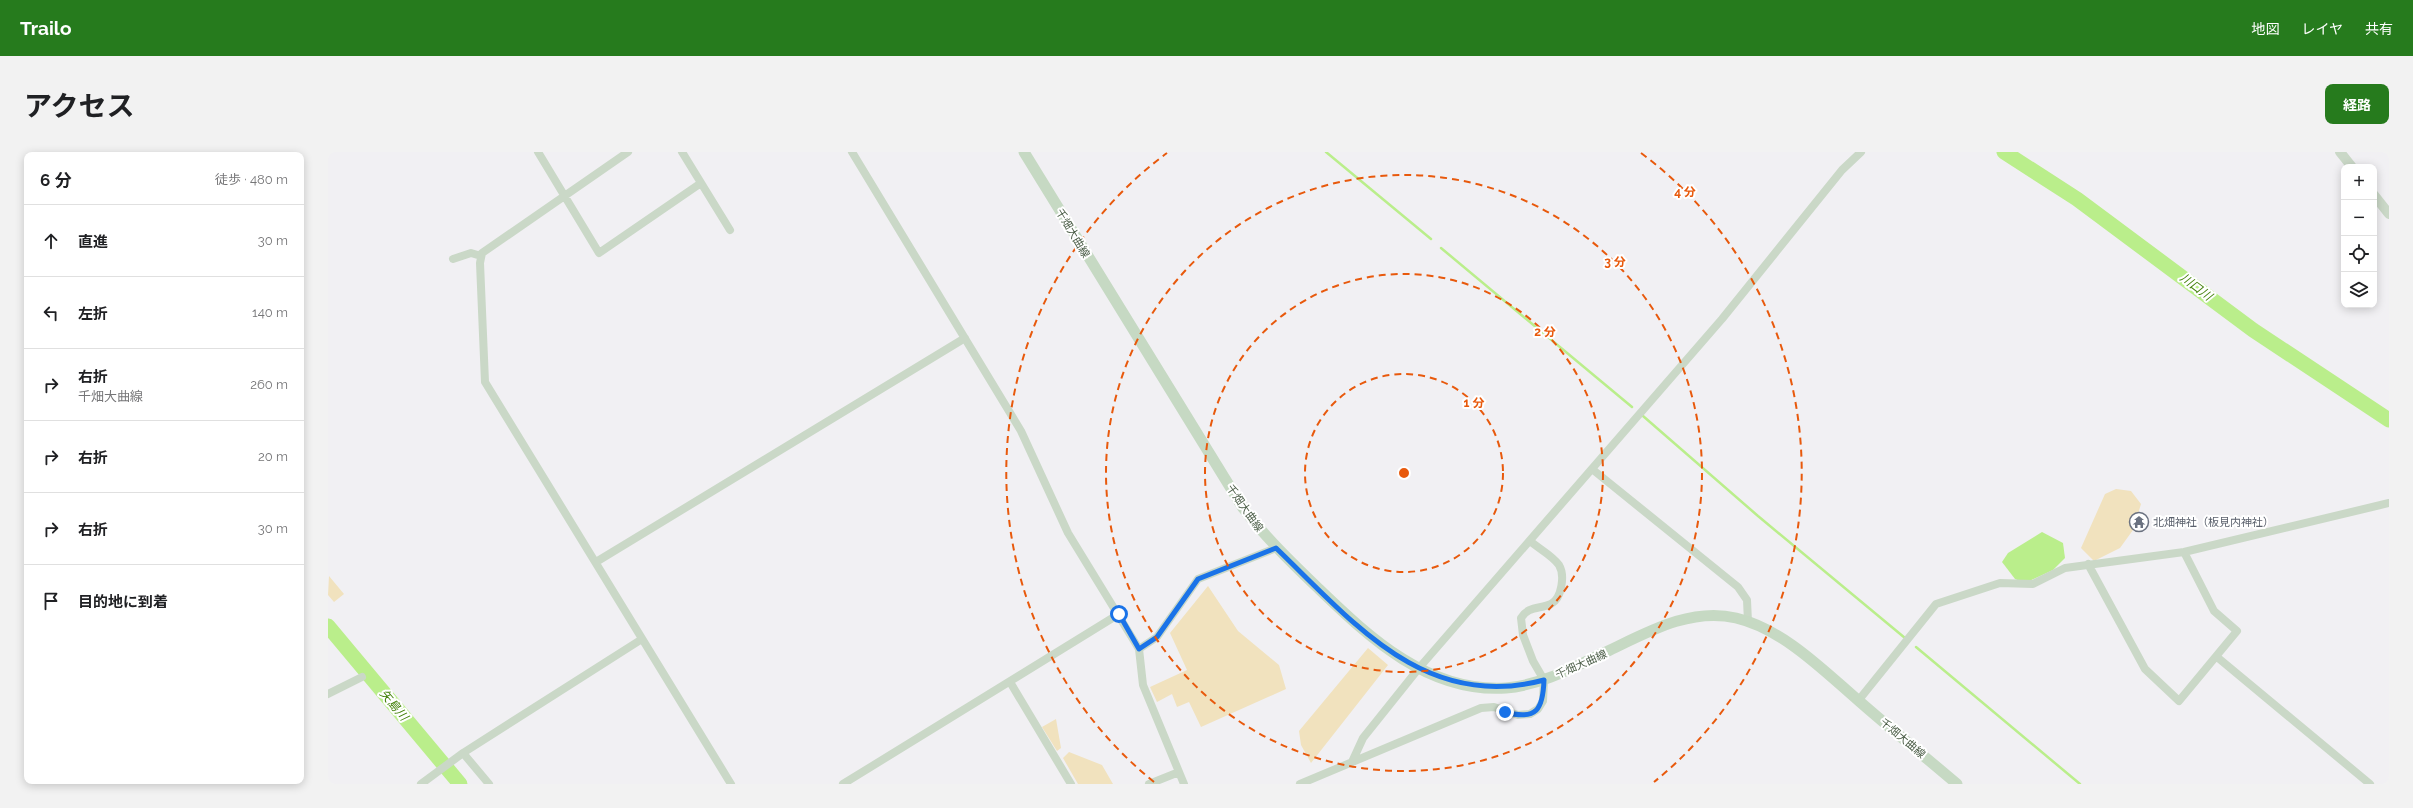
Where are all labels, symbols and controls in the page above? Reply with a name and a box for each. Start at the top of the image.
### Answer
text: Trailo [20,17,71,39]
text: 地図 [2251,21,2279,37]
text: レイヤ [2301,21,2343,37]
text: 共有 [2365,21,2393,37]
button: 経路 [2325,84,2389,124]
text: アクセス [24,90,135,123]
map controls [2341,164,2377,308]
button: + [2341,164,2377,200]
text: 6 分 [40,170,71,190]
text: 徒歩 · 480 m [215,172,288,187]
text: 4 分 [1674,185,1696,199]
button: − [2341,200,2377,236]
street label: 千畑大曲線 [1053,206,1092,260]
icon: ahead [40,230,62,252]
text: 直進 [78,233,108,251]
text: 30 m [258,233,288,248]
button: locate [2341,236,2377,272]
text: 3 分 [1604,255,1626,269]
water label: 川口川 [2177,271,2216,305]
button: layers [2341,272,2377,308]
icon: left [40,302,62,324]
text: 左折 [78,305,108,323]
text: 140 m [252,305,288,320]
text: 2 分 [1534,325,1556,339]
text: 右折 [78,368,108,386]
icon: right [40,374,62,396]
text: 260 m [250,377,288,392]
text: 千畑大曲線 [78,389,143,404]
text: 1 分 [1464,396,1484,410]
icon: right [40,446,62,468]
text: 右折 [78,449,108,467]
text: 20 m [258,449,288,464]
centre of rings [1397,466,1411,480]
street label: 千畑大曲線 [1223,482,1266,535]
temple icon: 北畑神社（板見内神社） [2128,511,2150,533]
place label: 北畑神社（板見内神社） [2153,516,2274,529]
icon: right [40,518,62,540]
text: 右折 [78,521,108,539]
text: 30 m [258,521,288,536]
icon: arrive [40,590,62,612]
text: 目的地に到着 [78,593,168,611]
route start [1110,605,1128,623]
street label: 千畑大曲線 [1553,647,1609,682]
water label: 矢島川 [377,687,412,725]
route end [1496,703,1514,721]
street label: 千畑大曲線 [1877,716,1928,761]

